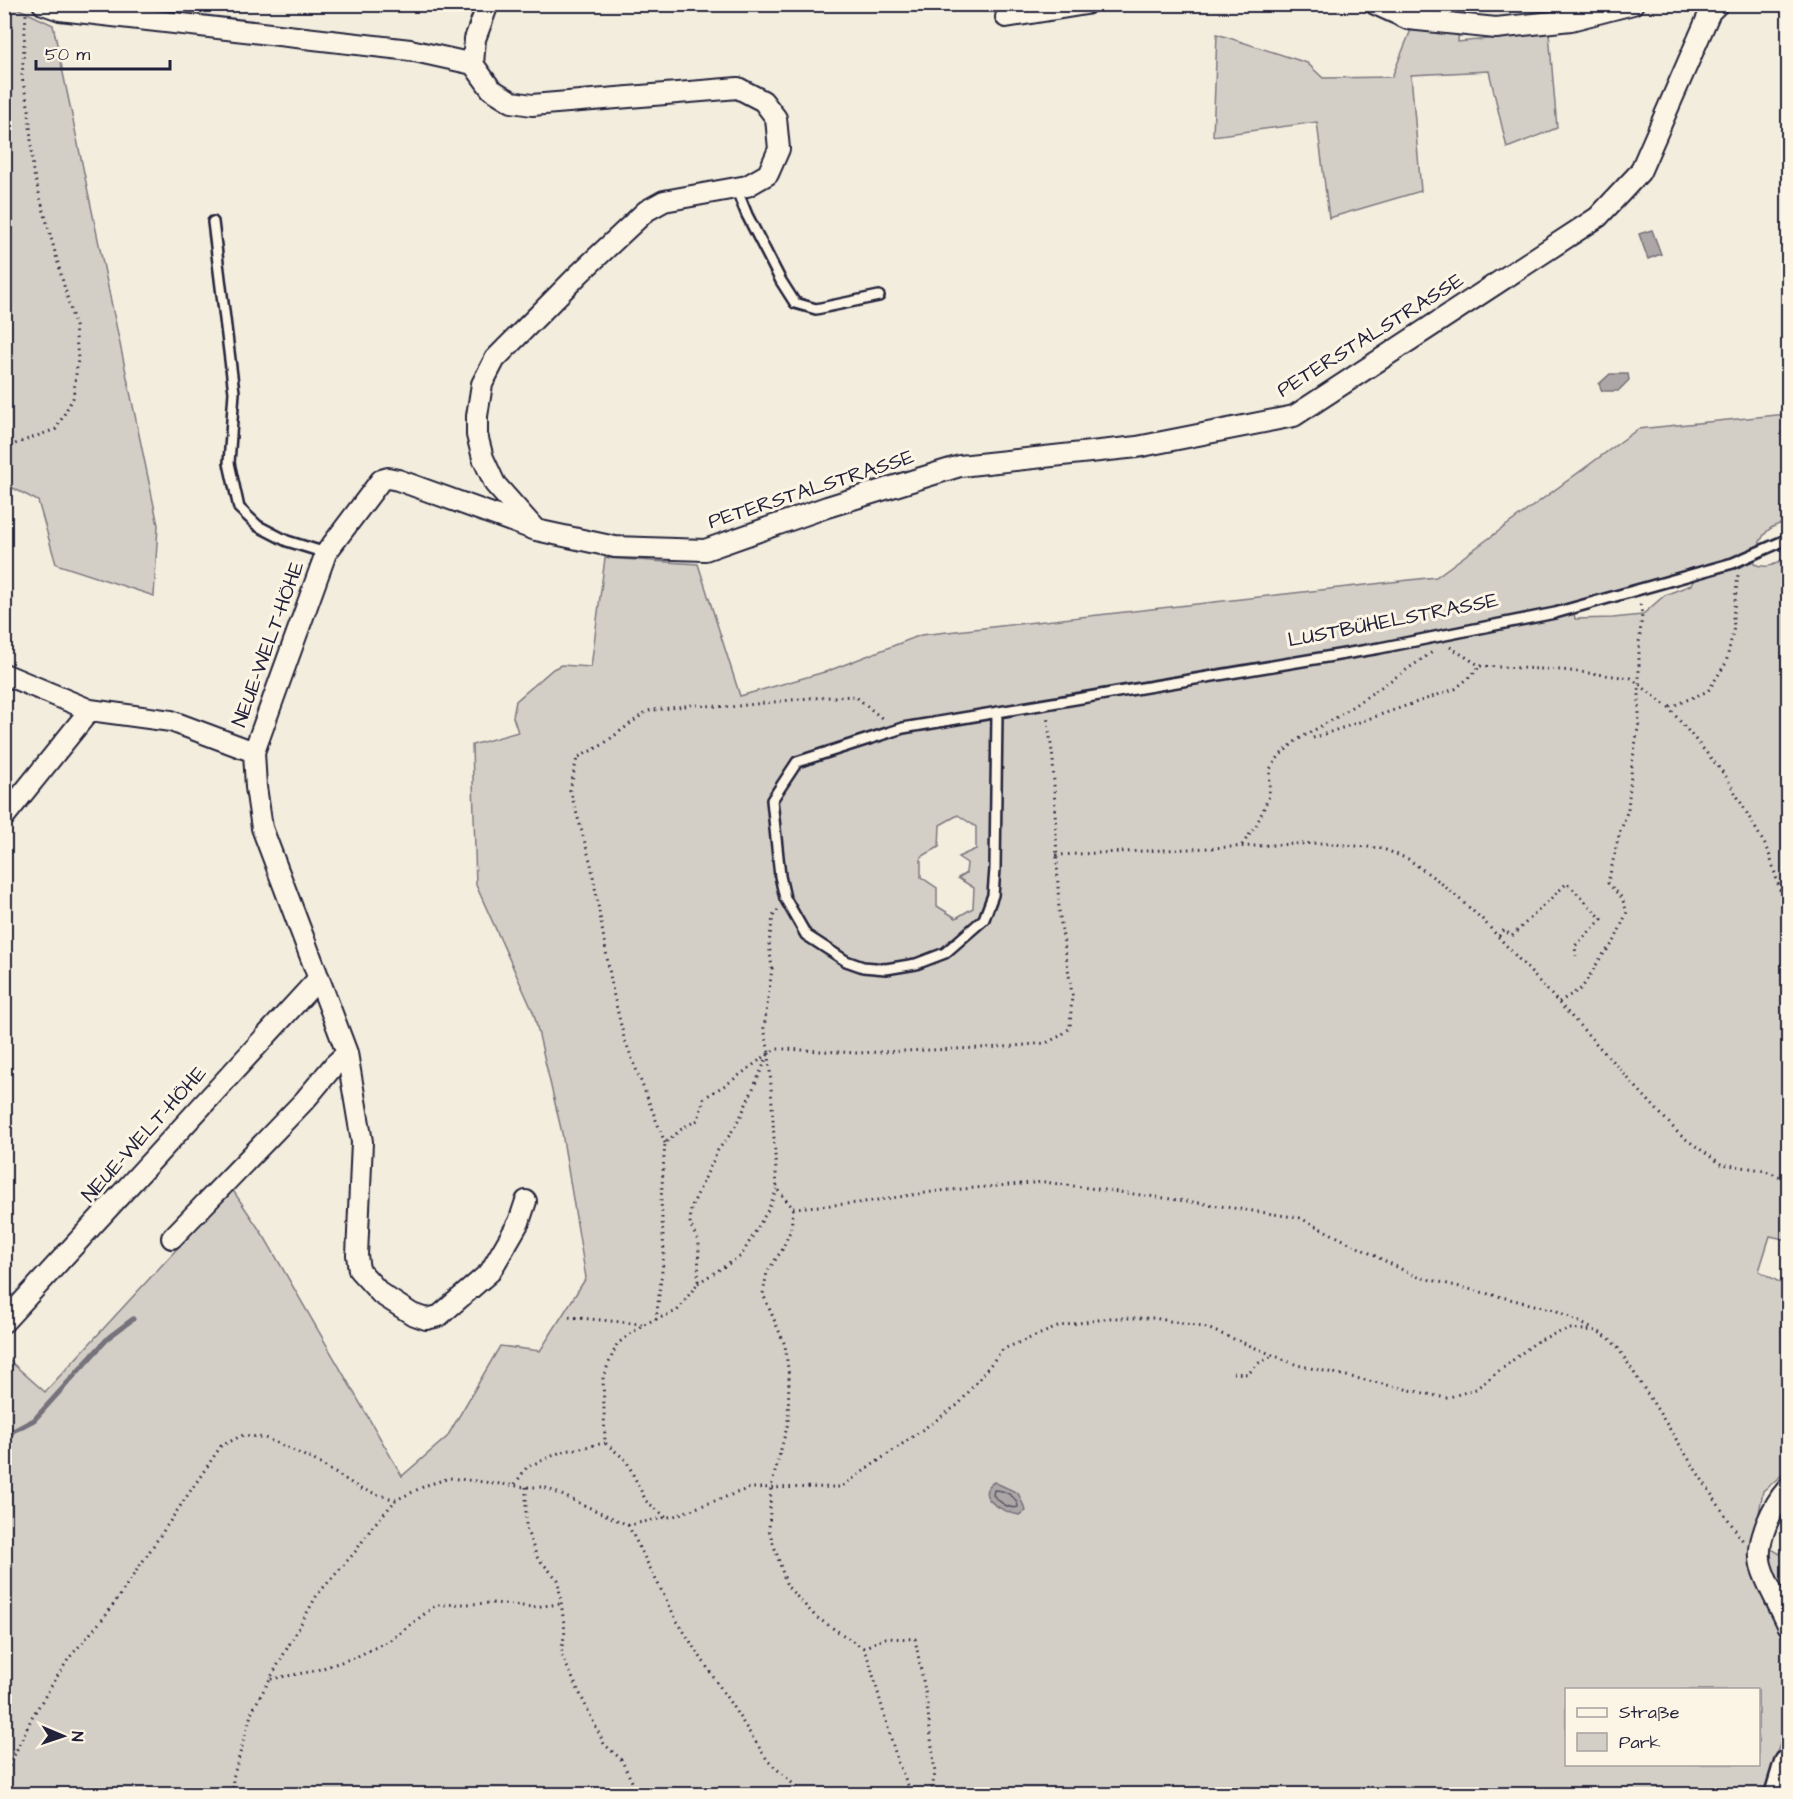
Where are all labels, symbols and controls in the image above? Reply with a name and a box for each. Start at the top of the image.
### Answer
scale bar [36,33,170,71]
text: 50 m [45,42,90,67]
street label: PETERSTALSTRASSE [1271,265,1469,404]
street label: PETERSTALSTRASSE [704,442,918,536]
street label: NEUE-WELT-HÖHE [225,556,312,731]
street label: LUSTBÜHELSTRASSE [1285,585,1501,655]
street label: NEUE-WELT-HÖHE [75,1059,214,1209]
legend [1565,1688,1760,1766]
text: Straße [1619,1700,1680,1725]
north arrow [33,1706,93,1766]
text: Park [1619,1730,1661,1755]
text: N [66,1731,88,1742]

